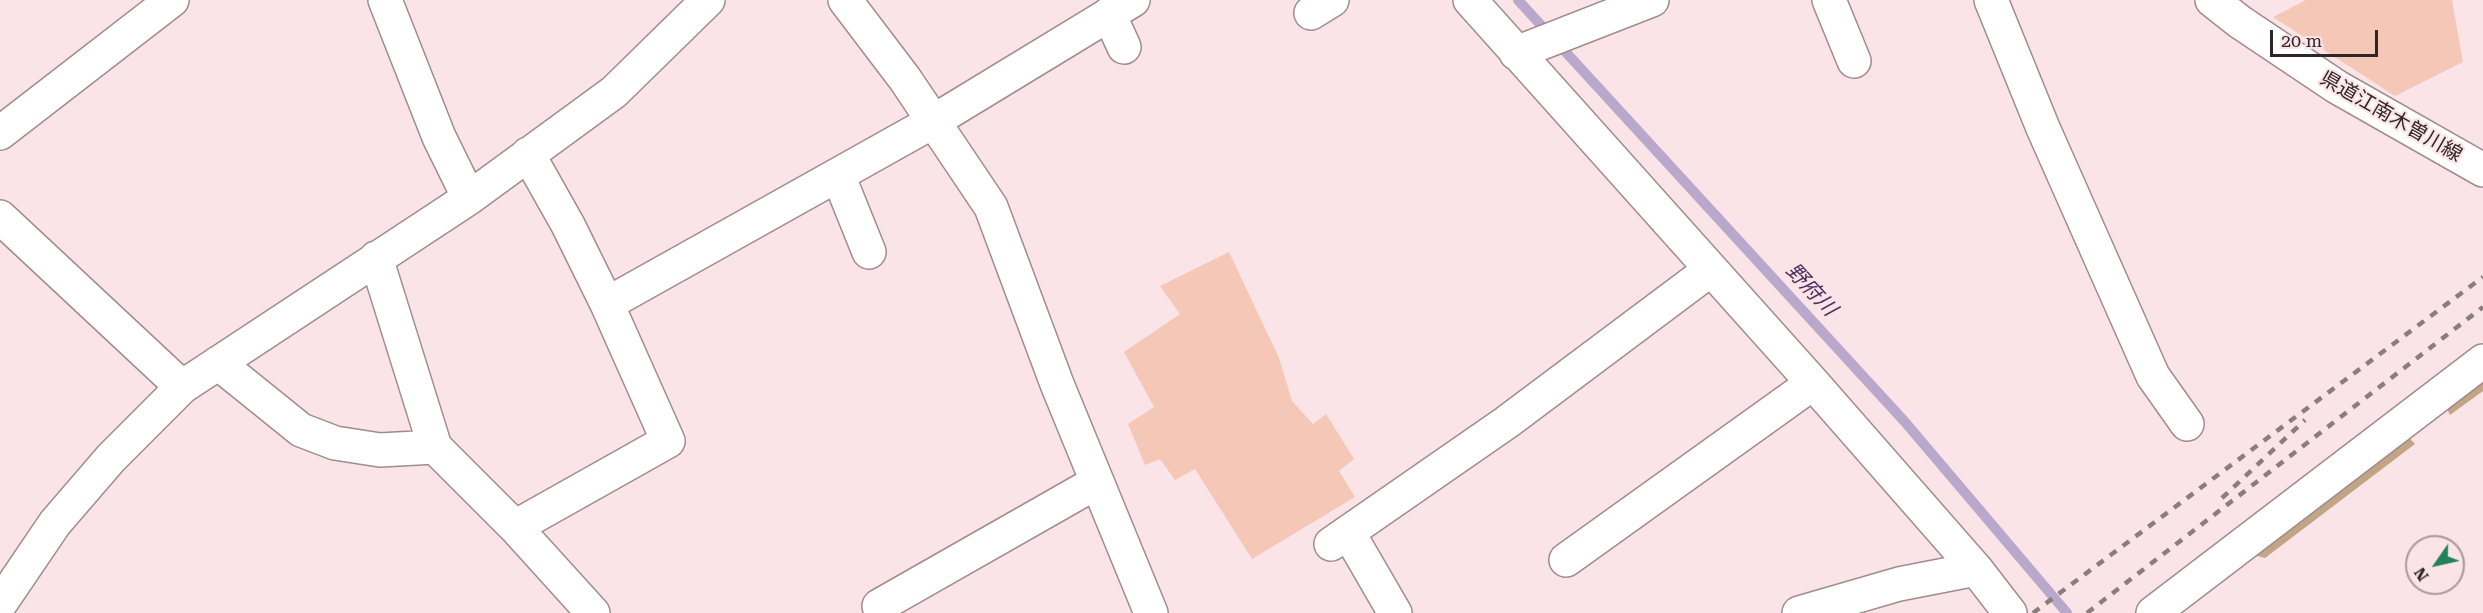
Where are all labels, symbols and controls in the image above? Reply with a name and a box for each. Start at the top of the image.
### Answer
scale bar [2273,18,2381,56]
text: 20 m [2281,30,2322,51]
street label: 県道江南木曽川線 [2316,67,2466,167]
water label: 野府川 [1780,258,1842,322]
north arrow [2405,535,2465,595]
text: N [2410,564,2433,585]

